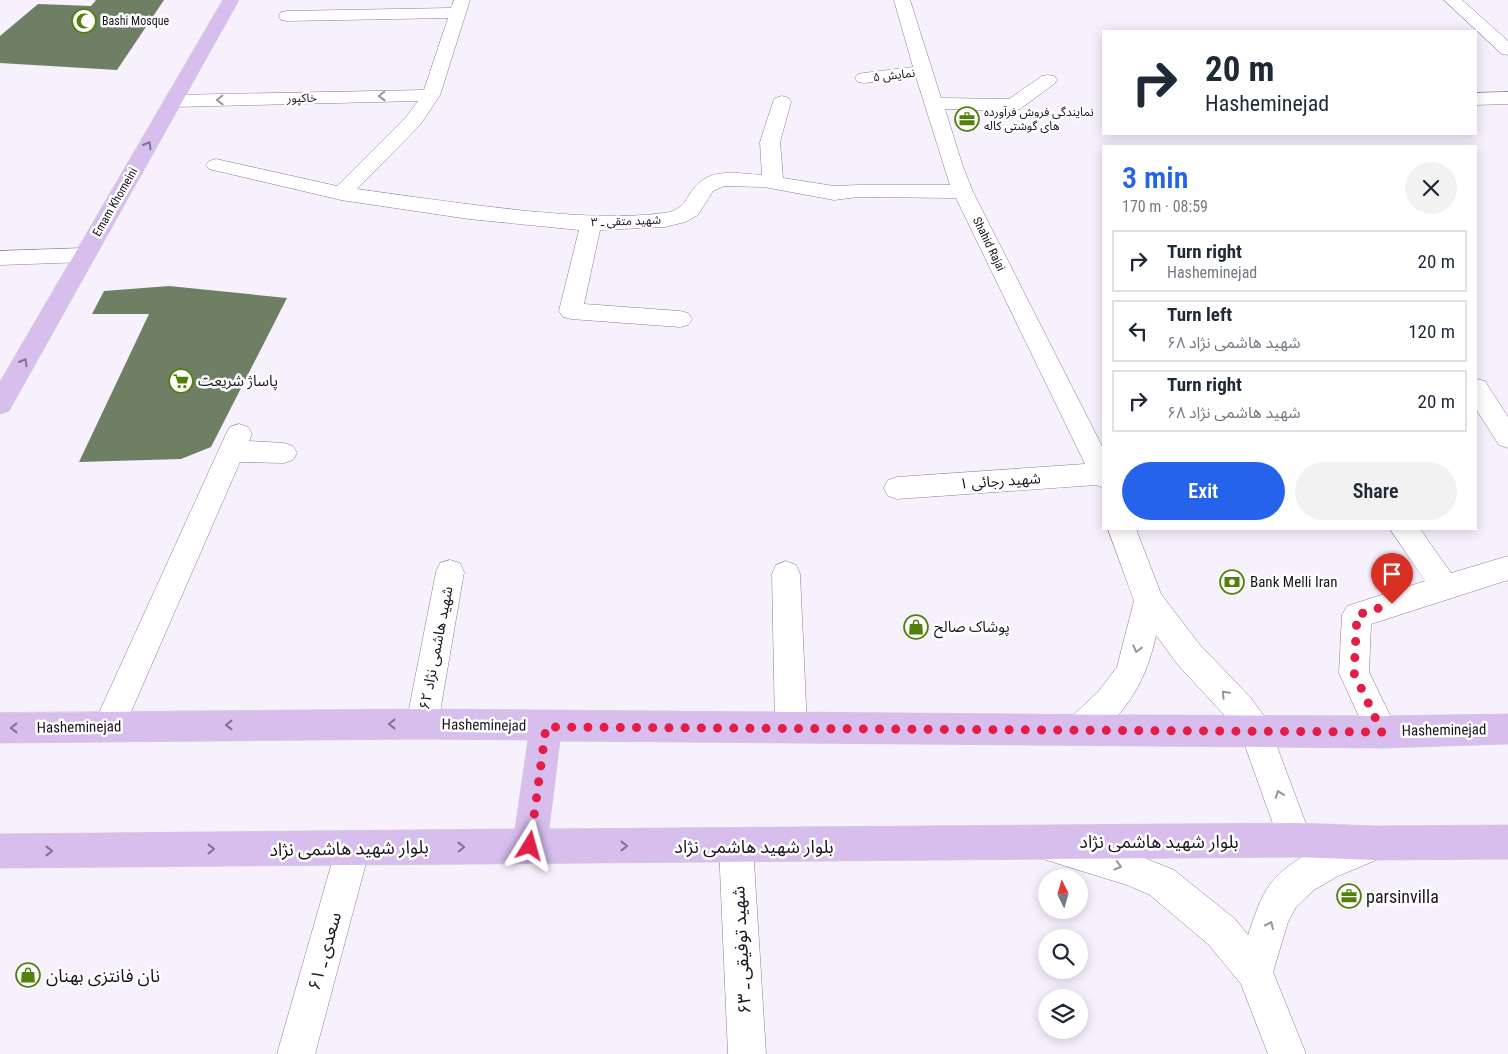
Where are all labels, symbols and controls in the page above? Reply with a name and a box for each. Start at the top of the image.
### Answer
mosque icon: Bashi Mosque [71,8,97,34]
place label: Bashi Mosque [102,14,169,28]
text: 20 m [1205,49,1274,90]
icon: right [1122,50,1187,115]
street label: نمایش ۵ [872,66,916,84]
street label: خاکپور [286,91,317,106]
one-way arrow [378,91,386,101]
text: Hasheminejad [1205,91,1329,116]
one-way arrow [216,95,224,105]
place label: نمایندگی فروش فرآورده های گوشتی کاله [984,105,1094,133]
office icon: نمایندگی فروش فرآورده های گوشتی کاله [954,106,980,132]
one-way arrow [141,141,151,150]
text: 3 min [1122,160,1188,195]
button: close [1405,162,1457,214]
street label: Emam Khomeini [90,165,140,239]
text: 170 m · 08:59 [1122,197,1208,216]
street label: شهید متقی ـ ۳ [591,213,661,229]
street label: Shahid Rajai [970,215,1008,273]
text: Turn right [1167,240,1242,263]
icon: right [1124,247,1152,275]
text: 20 m [1418,250,1455,273]
text: Hasheminejad [1167,263,1257,282]
text: Turn left [1167,303,1232,326]
icon: left [1124,317,1152,345]
text: 120 m [1408,320,1455,343]
text: شهید هاشمی نژاد ۶۸ [1167,333,1301,352]
one-way arrow [18,358,28,367]
supermarket icon: پاساژ شریعت [168,368,194,394]
place label: پاساژ شریعت [198,372,278,391]
text: Turn right [1167,373,1242,396]
icon: right [1124,387,1152,415]
text: 20 m [1418,390,1455,413]
text: شهید هاشمی نژاد ۶۸ [1167,403,1301,422]
button: Exit [1122,462,1285,520]
button: Share [1295,462,1457,520]
street label: شهید رجائی ۱ [959,469,1042,493]
pin [1371,553,1413,604]
icon: arrive [1378,560,1406,588]
bank icon: Bank Melli Iran [1219,569,1245,595]
place label: Bank Melli Iran [1250,573,1337,591]
street label: شهید هاشمی نژاد ۶۲ [415,585,457,711]
shop icon: پوشاک صالح [903,614,929,640]
place label: پوشاک صالح [934,618,1010,639]
one-way arrow [1132,644,1143,653]
one-way arrow [1222,690,1231,699]
street label: Hasheminejad [442,715,526,735]
street label: Hasheminejad [37,717,121,737]
one-way arrow [388,719,396,729]
one-way arrow [225,720,233,730]
street label: Hasheminejad [1402,720,1486,740]
one-way arrow [10,723,18,733]
one-way arrow [1275,790,1285,799]
position arrow [503,819,555,871]
street label: بلوار شهید هاشمی نژاد [1079,831,1239,853]
street label: بلوار شهید هاشمی نژاد [269,836,429,861]
street label: بلوار شهید هاشمی نژاد [674,836,834,858]
one-way arrow [620,841,628,851]
one-way arrow [458,842,465,852]
one-way arrow [208,844,215,854]
one-way arrow [45,845,53,856]
one-way arrow [1113,860,1122,870]
north arrow [1038,869,1088,919]
map controls [1038,869,1088,1039]
office icon: parsinvilla [1336,883,1362,909]
street label: شهید توفیقی ـ ۶۳ [727,885,756,1015]
place label: parsinvilla [1366,886,1439,907]
street label: سعدی ـ ۶۱ [303,909,346,993]
one-way arrow [1263,921,1274,930]
button: search [1038,929,1088,979]
shop icon: نان فانتزی بهنان [15,962,41,988]
place label: نان فانتزی بهنان [46,965,160,987]
button: layers [1038,989,1088,1039]

